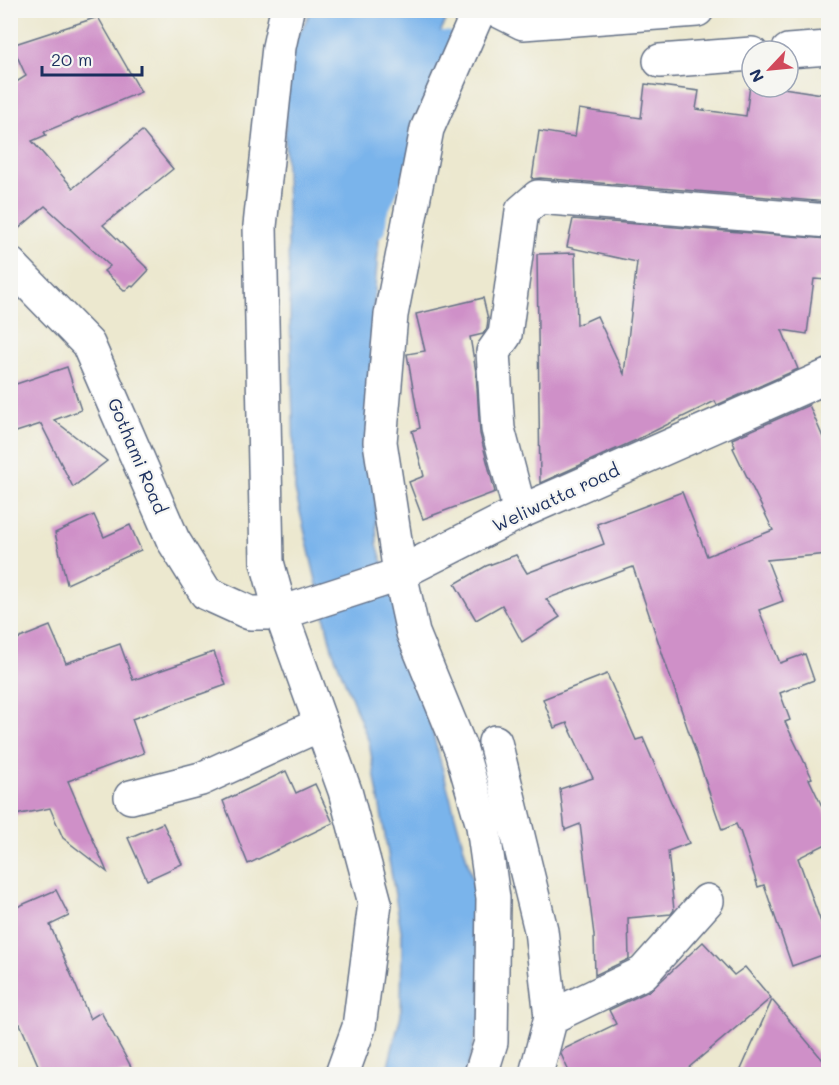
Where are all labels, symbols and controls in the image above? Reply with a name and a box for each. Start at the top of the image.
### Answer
scale bar [42,39,142,77]
north arrow [740,39,800,99]
text: 20 m [51,47,92,71]
text: N [744,66,768,86]
street label: Gothami Road [103,394,173,517]
street label: Weliwatta road [488,457,623,537]

